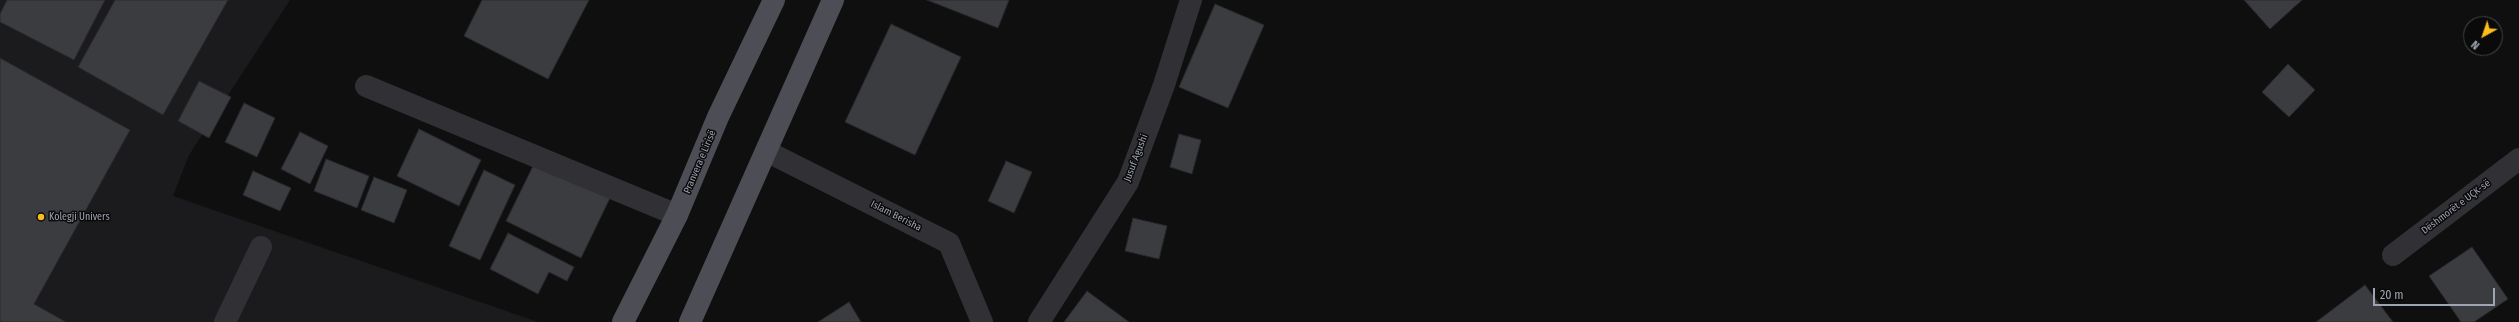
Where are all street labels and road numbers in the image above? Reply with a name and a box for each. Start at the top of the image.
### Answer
street label: Pranvera e Lirisë [681,129,719,195]
street label: Jusuf Agushi [1121,133,1151,183]
street label: Dëshmorët e UÇK-së [2419,177,2493,237]
street label: Islam Berisha [869,198,923,234]

